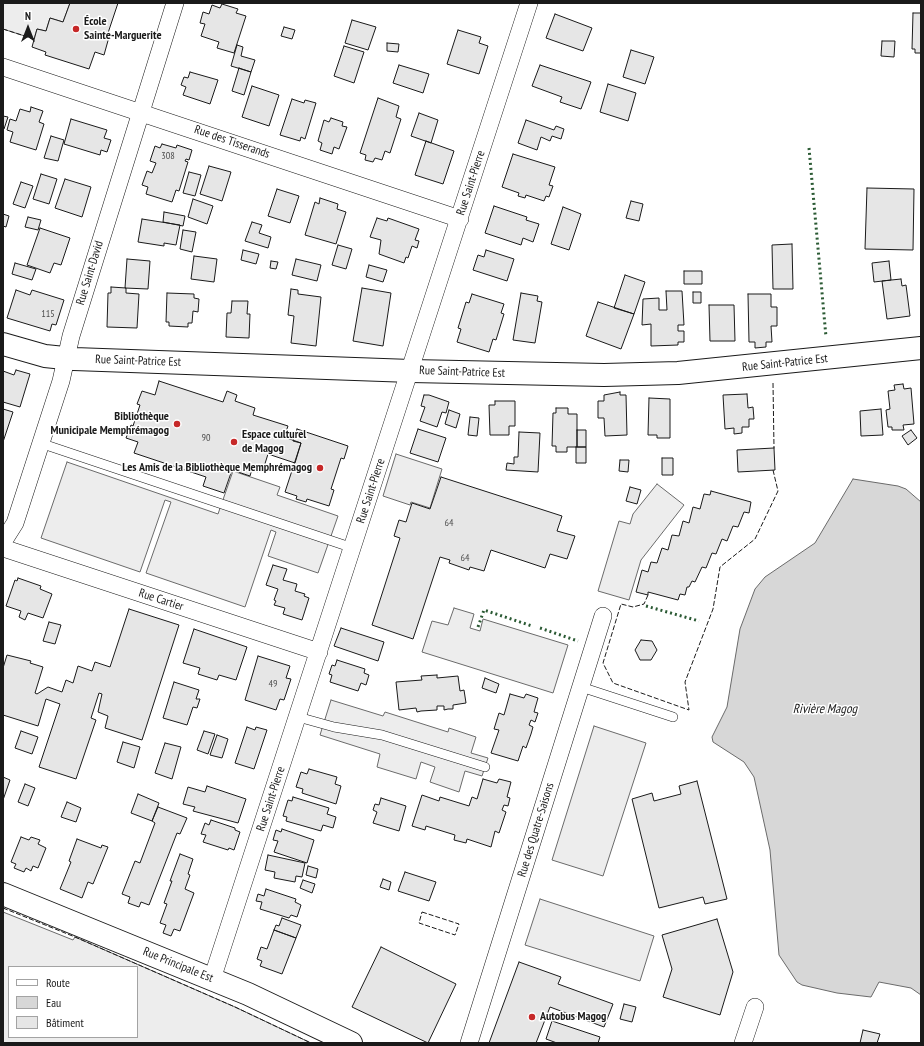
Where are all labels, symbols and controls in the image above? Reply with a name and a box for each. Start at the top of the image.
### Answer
north arrow [8,8,48,48]
text: N [25,9,31,23]
place label: École Sainte-Marguerite [84,15,162,43]
marker: École Sainte-Marguerite [71,24,81,34]
street label: Rue des Tisserands [192,122,272,162]
street label: Rue Saint-Pierre [454,149,488,217]
house number: 308 [161,150,175,162]
street label: Rue Saint-David [73,239,107,307]
house number: 115 [41,308,55,320]
street label: Rue Saint-Patrice Est [742,351,828,375]
street label: Rue Saint-Patrice Est [95,352,181,370]
street label: Rue Saint-Patrice Est [419,363,505,381]
place label: Bibliothèque Municipale Memphrémagog [51,410,169,438]
marker: Bibliothèque Municipale Memphrémagog [172,419,182,429]
place label: Espace culturel de Magog [242,428,306,456]
house number: 90 [202,432,210,444]
marker: Espace culturel de Magog [229,437,239,447]
street label: Rue Saint-Pierre [354,457,388,525]
place label: Les Amis de la Bibliothèque Memphrémagog [122,461,312,475]
marker: Les Amis de la Bibliothèque Memphrémagog [315,463,325,473]
house number: 64 [445,517,453,529]
house number: 64 [461,552,469,564]
street label: Rue Cartier [137,586,185,614]
house number: 49 [269,678,277,690]
water label: Rivière Magog [793,701,857,717]
street label: Rue Saint-Pierre [254,765,288,833]
street label: Rue des Quatre-Saisons [515,781,557,879]
street label: Rue Principale Est [141,944,215,986]
legend [8,966,138,1038]
text: Route [46,975,70,990]
text: Eau [46,995,61,1010]
place label: Autobus Magog [540,1010,606,1024]
marker: Autobus Magog [527,1012,537,1022]
text: Bâtiment [46,1015,84,1030]

